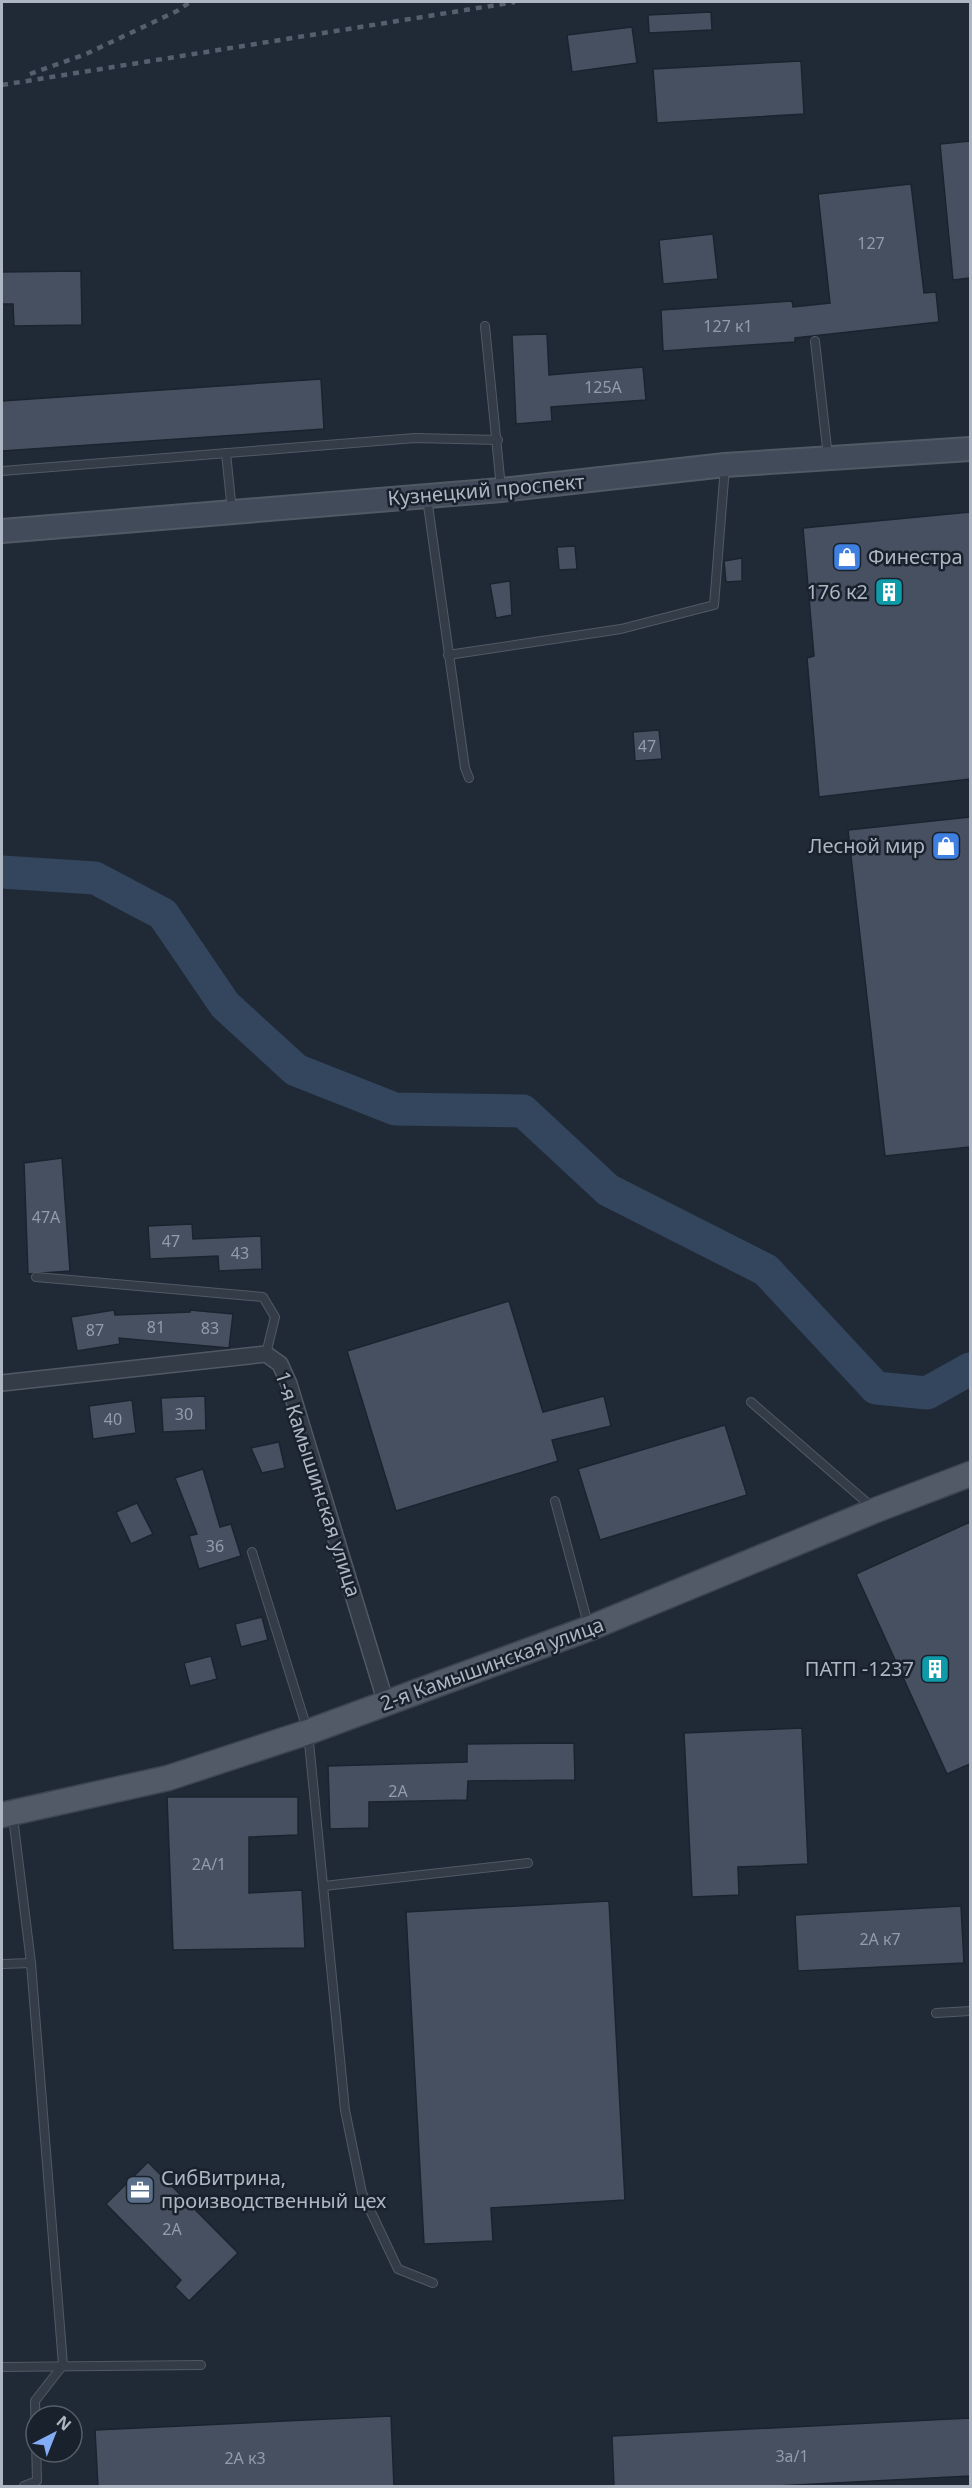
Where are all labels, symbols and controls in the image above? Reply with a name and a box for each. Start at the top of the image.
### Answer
house number: 127 [857,232,885,254]
house number: 127 к1 [703,315,753,337]
house number: 125А [584,376,623,398]
street label: Кузнецкий проспект [386,467,586,512]
shop icon: Финестра [831,541,863,573]
place label: Финестра [868,543,963,570]
building icon: 176 к2 [873,576,905,608]
place label: 176 к2 [806,578,868,605]
house number: 47 [638,735,656,757]
shop icon: Лесной мир [930,830,962,862]
place label: Лесной мир [808,832,925,859]
house number: 47А [32,1206,61,1228]
house number: 47 [162,1230,180,1252]
house number: 43 [231,1242,249,1264]
house number: 81 [147,1316,165,1338]
house number: 83 [201,1317,219,1339]
house number: 87 [86,1319,104,1341]
street label: 1-я Камышинская улица [269,1368,368,1600]
house number: 30 [175,1403,193,1425]
house number: 40 [104,1408,122,1430]
house number: 36 [206,1535,224,1557]
street label: 2-я Камышинская улица [376,1611,607,1717]
building icon: ПАТП -1237 [919,1653,951,1685]
place label: ПАТП -1237 [805,1655,914,1682]
house number: 2А [388,1780,408,1802]
house number: 2А/1 [192,1853,226,1875]
house number: 2А к7 [859,1928,901,1950]
place label: СибВитрина, производственный цех [161,2164,387,2214]
office icon: СибВитрина, производственный цех [124,2174,156,2206]
house number: 2А [162,2218,182,2240]
north arrow [24,2404,84,2464]
text: N [52,2410,76,2435]
house number: 3а/1 [775,2445,809,2467]
house number: 2А к3 [224,2447,266,2469]

